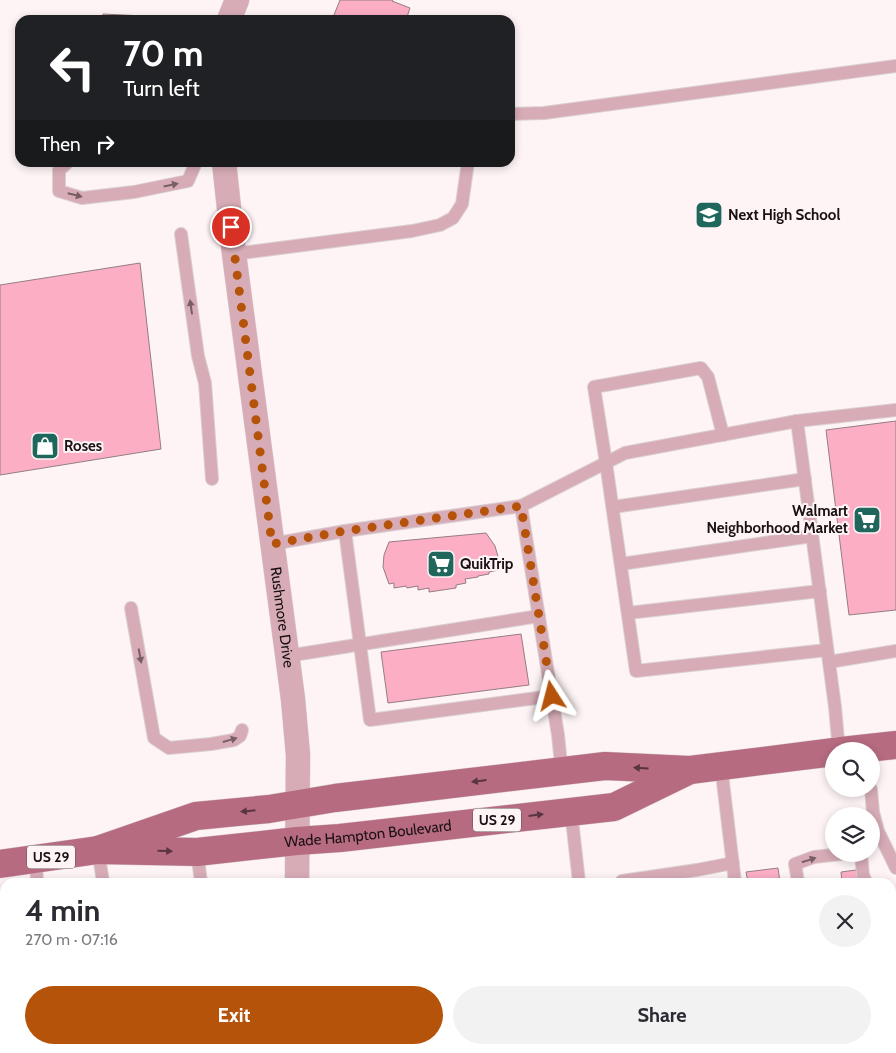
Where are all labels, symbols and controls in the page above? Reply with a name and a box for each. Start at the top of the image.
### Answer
text: 70 m [123,32,204,75]
icon: left [40,35,105,100]
text: Turn left [123,75,200,102]
icon: right [91,130,119,158]
text: Then [40,133,81,156]
one-way arrow [163,180,179,188]
one-way arrow [68,191,83,199]
school or university icon: Next High School [694,200,724,230]
pin [210,206,252,248]
place label: Next High School [728,206,840,224]
icon: arrive [217,213,245,241]
one-way arrow [187,299,195,315]
shop icon: Roses [30,431,60,461]
place label: Roses [64,437,102,455]
place label: Walmart Neighborhood Market [706,502,848,537]
supermarket icon: Walmart Neighborhood Market [852,505,882,535]
supermarket icon: QuikTrip [426,549,456,579]
place label: QuikTrip [460,555,514,573]
street label: Rushmore Drive [267,566,298,669]
one-way arrow [136,648,144,664]
position arrow [525,669,577,721]
one-way arrow [222,736,237,744]
map controls [825,742,880,862]
button: search [825,742,880,797]
one-way arrow [633,763,649,771]
one-way arrow [471,777,487,785]
one-way arrow [240,807,256,815]
button: layers [825,807,880,862]
road number: US 29 [473,808,521,832]
one-way arrow [529,811,545,819]
street label: Wade Hampton Boulevard [284,816,452,851]
road number: US 29 [27,846,75,869]
one-way arrow [157,847,173,855]
one-way arrow [802,855,817,863]
text: 4 min [25,892,100,929]
button: close [819,895,871,947]
text: 270 m · 07:16 [25,930,118,949]
button: Exit [25,986,443,1044]
button: Share [453,986,871,1044]

